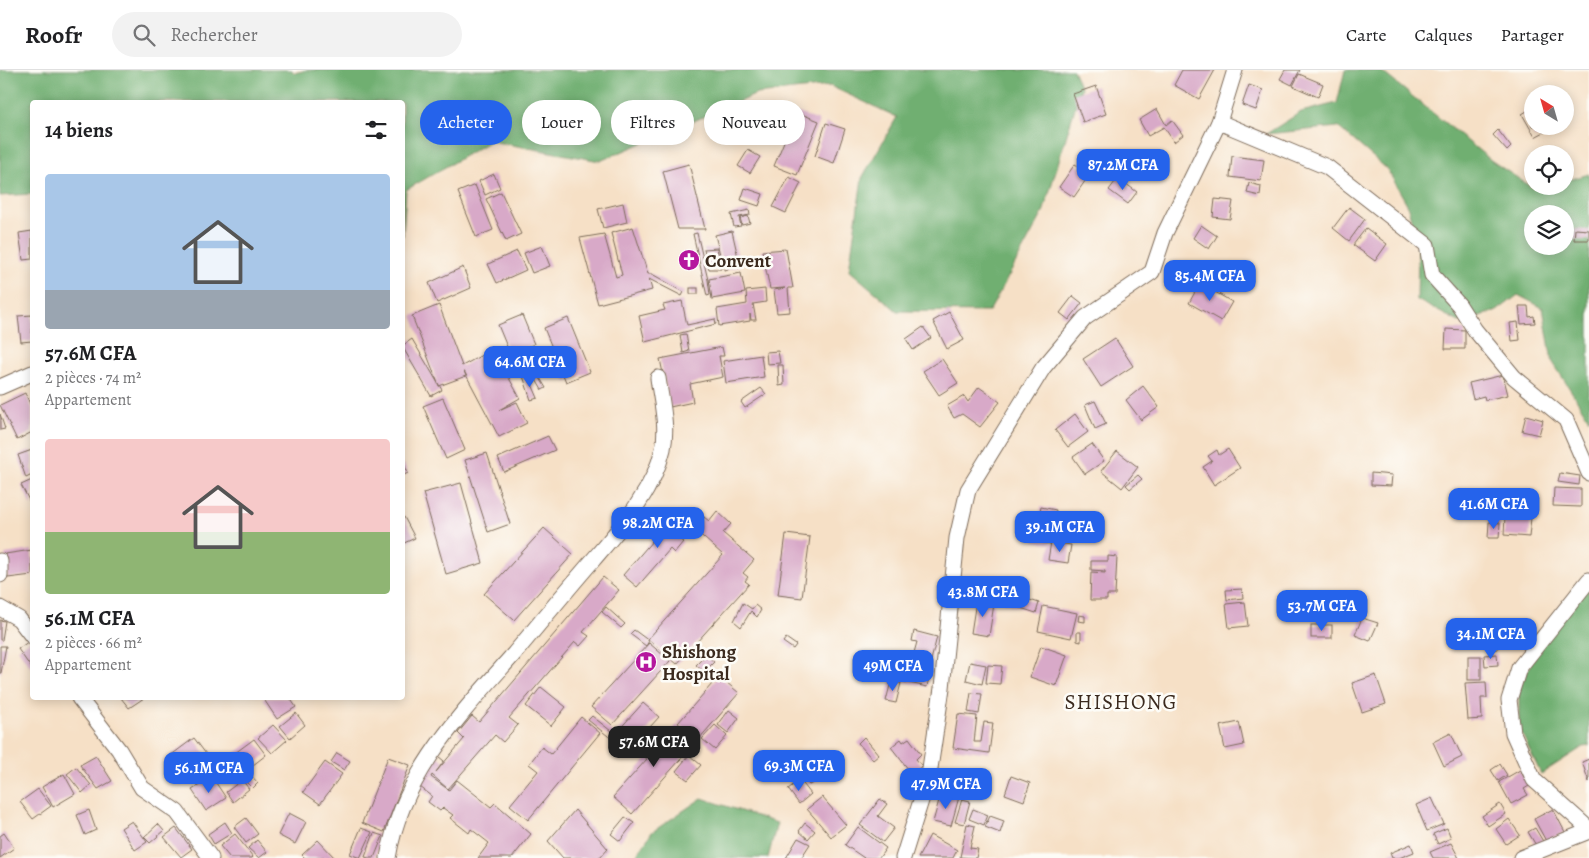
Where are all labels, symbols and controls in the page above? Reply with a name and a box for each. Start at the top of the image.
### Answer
search box [112,12,462,57]
text: Roofr [25,19,82,51]
icon: search [130,21,158,49]
text: Rechercher [170,22,258,48]
text: Carte [1346,23,1386,47]
text: Calques [1414,23,1473,47]
text: Partager [1501,23,1564,47]
north arrow [1524,85,1574,135]
map controls [1524,85,1574,255]
chip: Acheter [420,100,512,145]
chip: Louer [522,100,601,145]
chip: Filtres [611,100,694,145]
chip: Nouveau [704,100,805,145]
text: 14 biens [45,116,113,144]
icon: filters [362,116,390,144]
button: locate [1524,145,1574,195]
pin: 87.2M CFA [1066,148,1180,191]
text: 87.2M CFA [1088,154,1158,176]
button: layers [1524,205,1574,255]
icon: home [173,207,263,297]
church icon: Convent [677,248,701,272]
place label: Convent [705,248,772,274]
pin: 85.4M CFA [1153,260,1267,302]
text: 85.4M CFA [1175,265,1245,287]
text: 57.6M CFA [45,339,136,367]
pin: 64.6M CFA [473,346,587,388]
text: 64.6M CFA [495,351,565,373]
text: 2 pièces · 74 m² [45,367,141,389]
text: Appartement [45,389,131,411]
icon: home [173,472,263,562]
pin: 41.6M CFA [1437,488,1551,530]
text: 41.6M CFA [1459,493,1529,515]
pin: 98.2M CFA [601,506,715,549]
pin: 39.1M CFA [1003,510,1117,553]
text: 98.2M CFA [622,512,694,534]
text: 39.1M CFA [1026,516,1094,538]
pin: 43.8M CFA [926,576,1040,618]
text: 43.8M CFA [948,581,1018,603]
pin: 53.7M CFA [1265,590,1379,632]
text: 53.7M CFA [1288,595,1356,617]
text: 56.1M CFA [45,604,135,632]
pin: 34.1M CFA [1434,618,1548,660]
text: 34.1M CFA [1457,623,1525,645]
text: 2 pièces · 66 m² [45,632,142,654]
place label: Shishong Hospital [662,639,737,687]
hospital icon: Shishong Hospital [634,650,658,674]
pin: 49M CFA [847,650,939,692]
text: Appartement [45,654,131,676]
text: 49M CFA [864,655,922,677]
district label: SHISHONG [1064,688,1178,716]
pin: 57.6M CFA [597,726,711,768]
text: 57.6M CFA [619,731,689,753]
pin: 69.3M CFA [742,750,856,792]
pin: 56.1M CFA [152,752,266,794]
text: 69.3M CFA [764,755,834,777]
text: 56.1M CFA [175,757,243,779]
pin: 47.9M CFA [889,768,1003,810]
text: 47.9M CFA [911,773,981,795]

